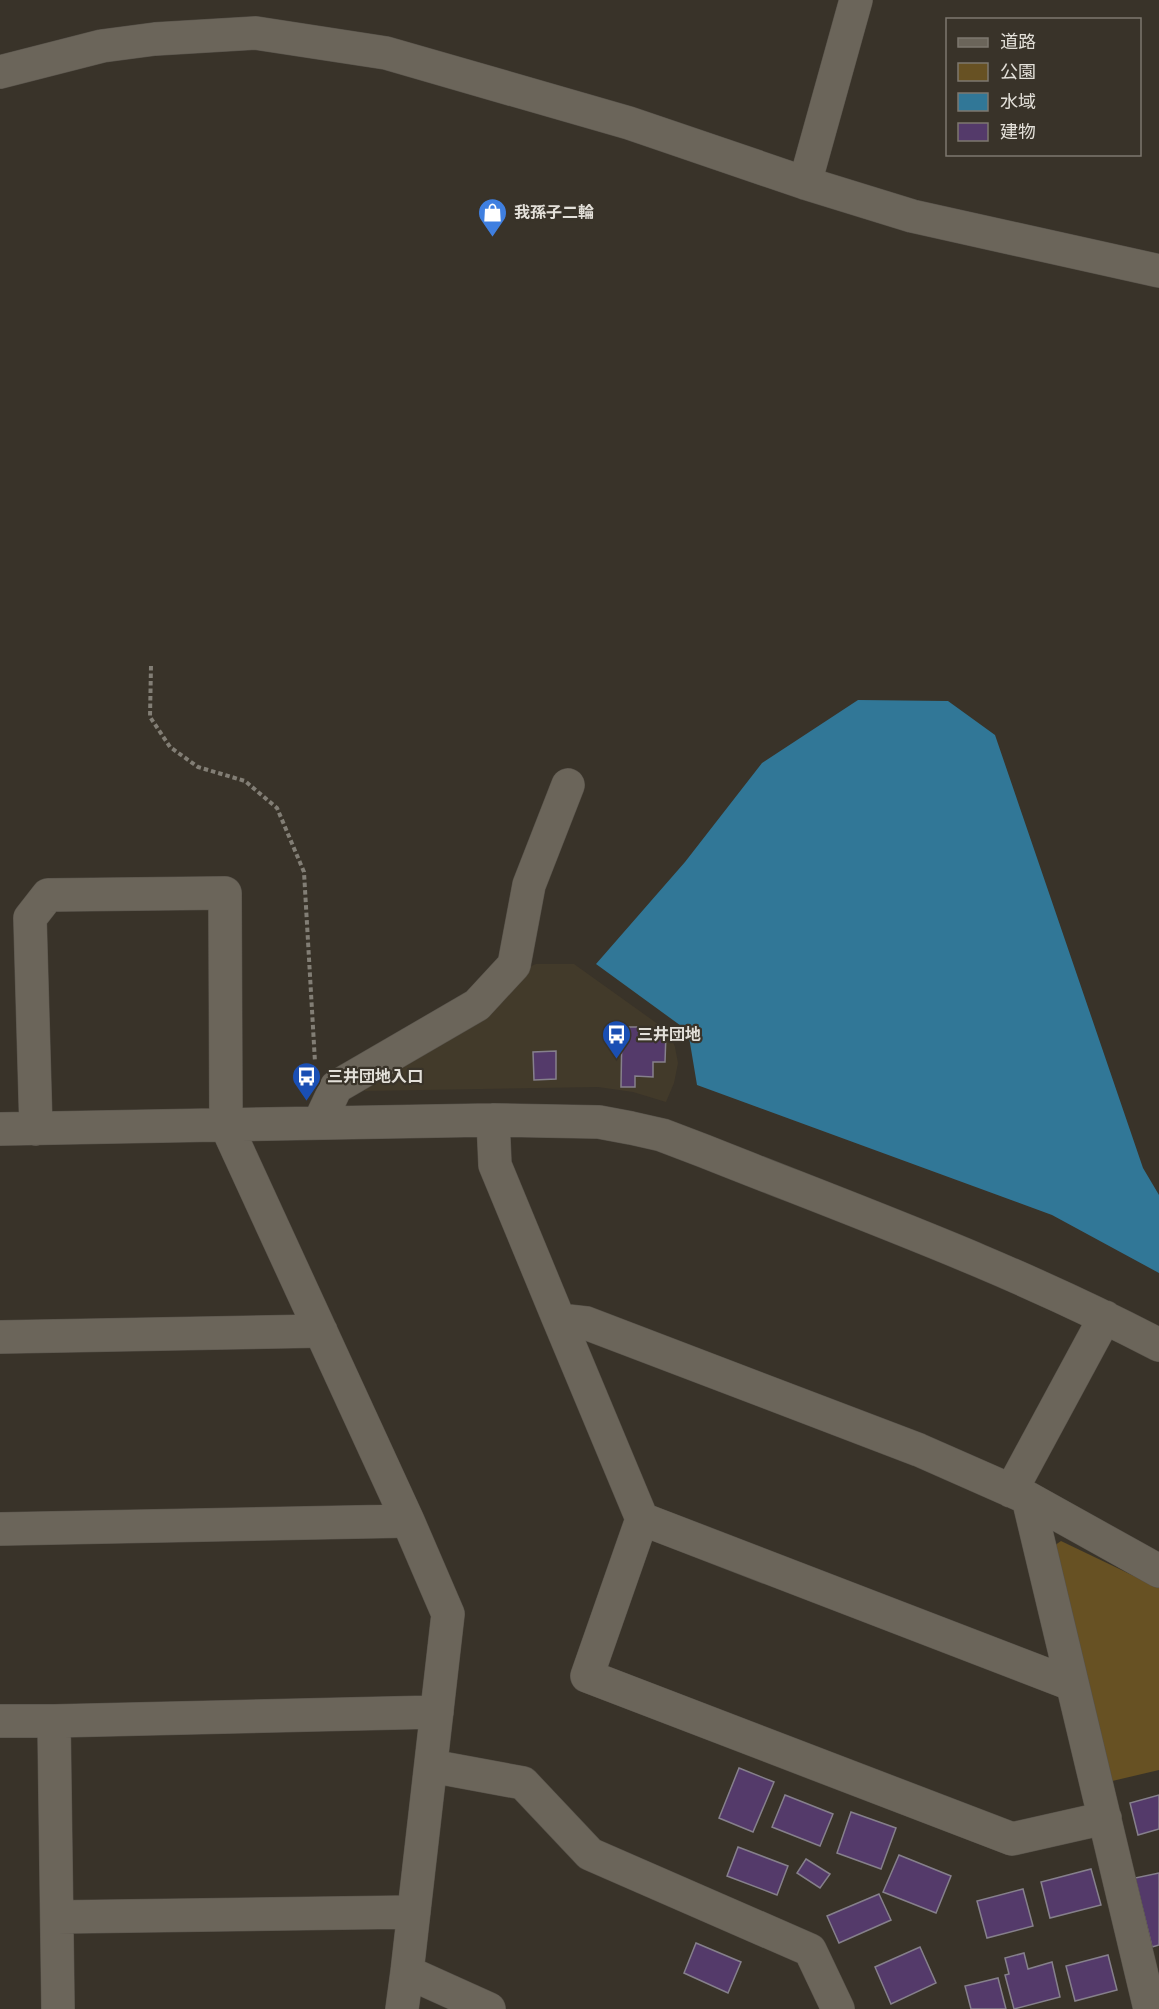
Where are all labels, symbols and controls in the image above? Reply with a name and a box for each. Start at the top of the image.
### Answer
legend [946,18,1141,156]
text: 道路 [1000,31,1036,52]
text: 公園 [1000,61,1036,82]
text: 水域 [1000,91,1036,112]
text: 建物 [1000,121,1036,142]
shop icon: 我孫子二輪 [477,196,509,238]
place label: 我孫子二輪 [514,202,594,222]
bus stop icon: 三井団地 [600,1018,632,1060]
place label: 三井団地 [637,1024,701,1044]
bus stop icon: 三井団地入口 [290,1060,322,1102]
place label: 三井団地入口 [327,1066,423,1086]

